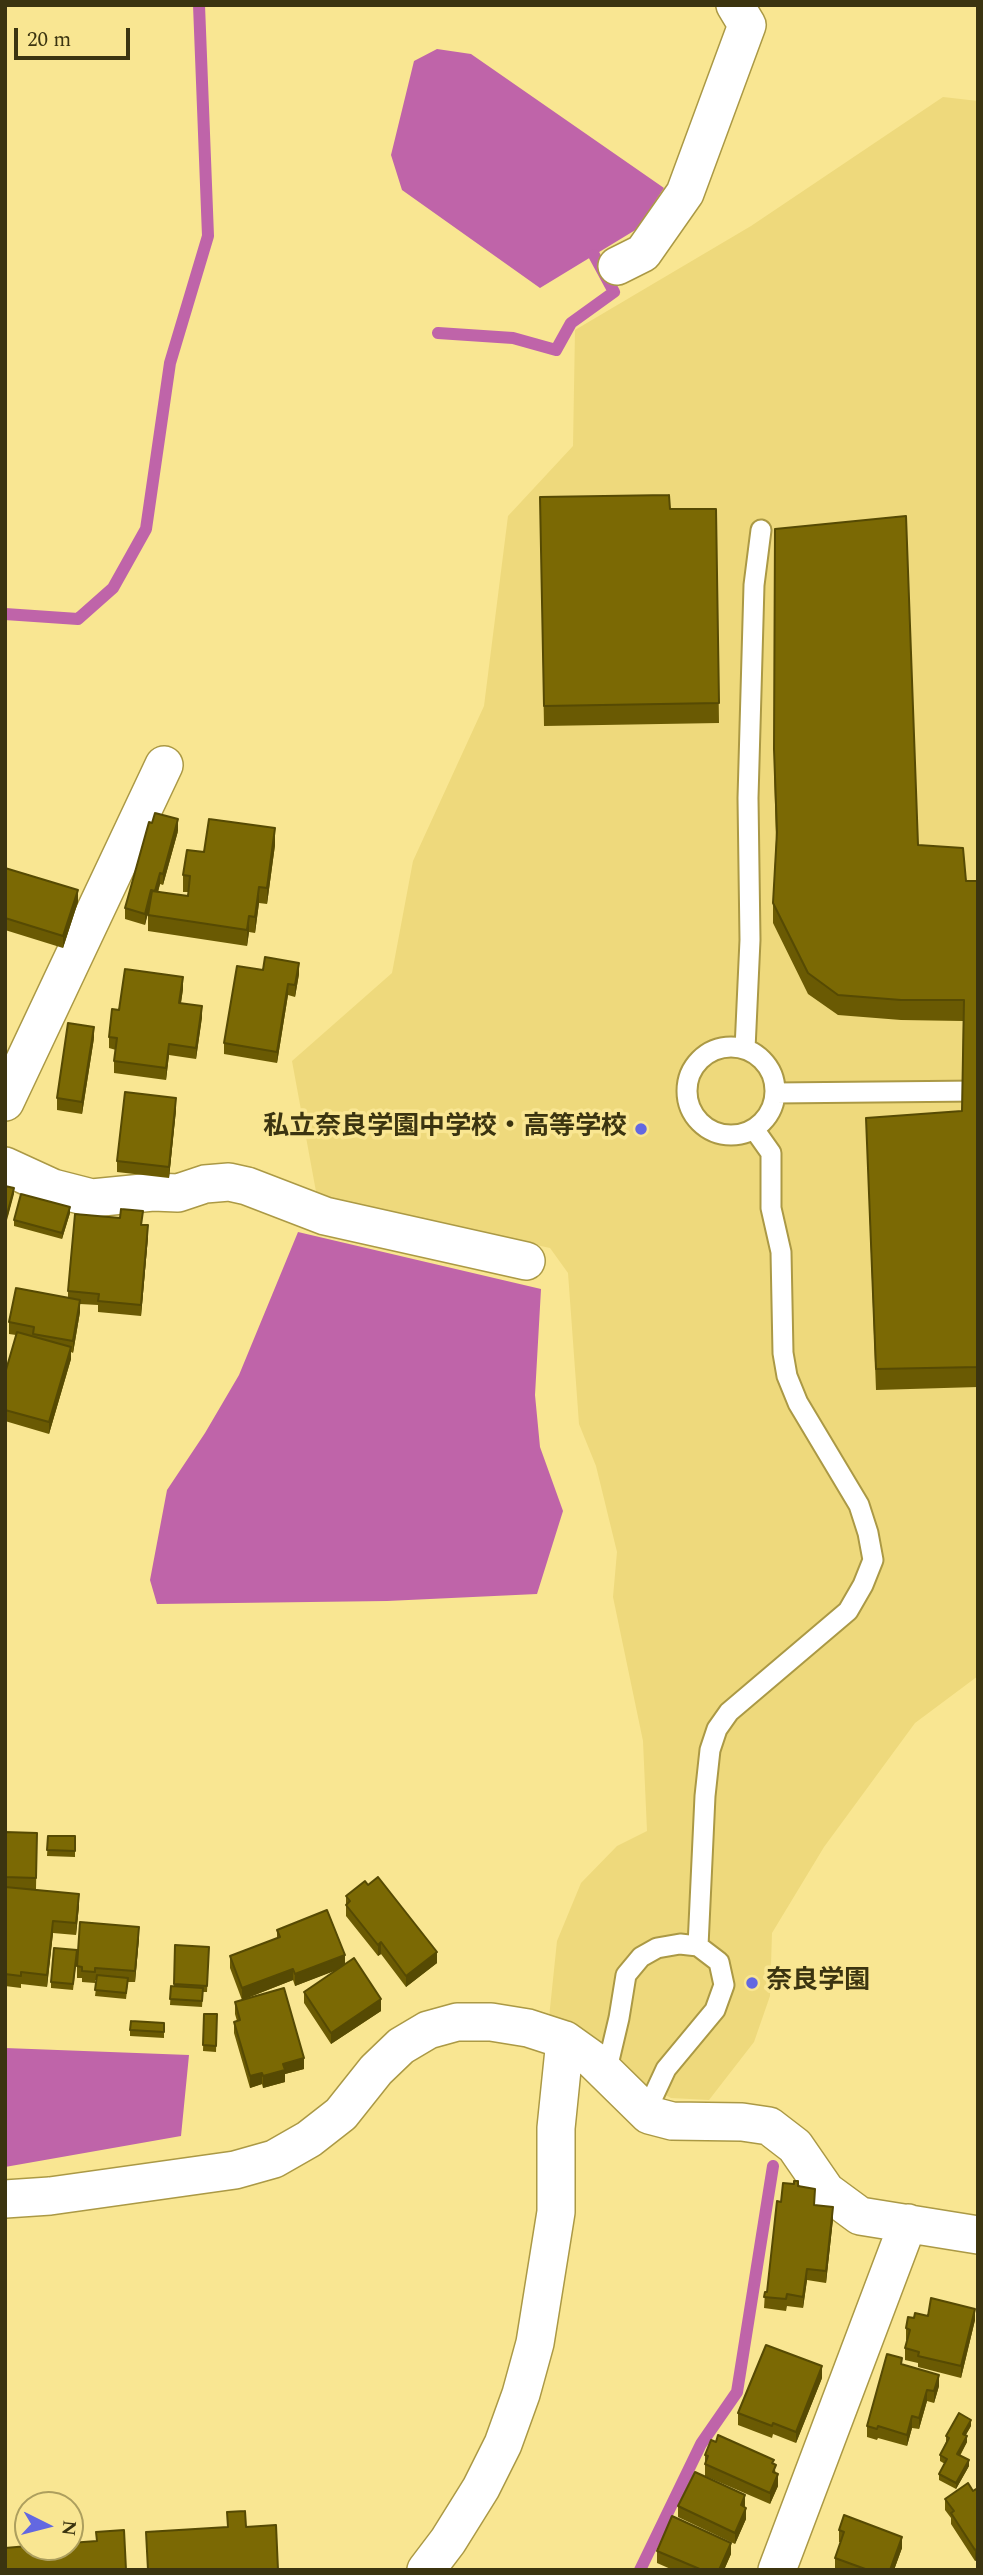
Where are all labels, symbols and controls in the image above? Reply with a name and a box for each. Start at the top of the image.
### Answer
scale bar [18,14,133,58]
text: 20 m [27,24,71,56]
place label: 私立奈良学園中学校・高等学校 [263,1113,627,1145]
marker: 私立奈良学園中学校・高等学校 [633,1121,649,1137]
place label: 奈良学園 [766,1967,870,1999]
marker: 奈良学園 [744,1975,760,1991]
north arrow [14,2491,84,2561]
text: N [53,2519,84,2537]

